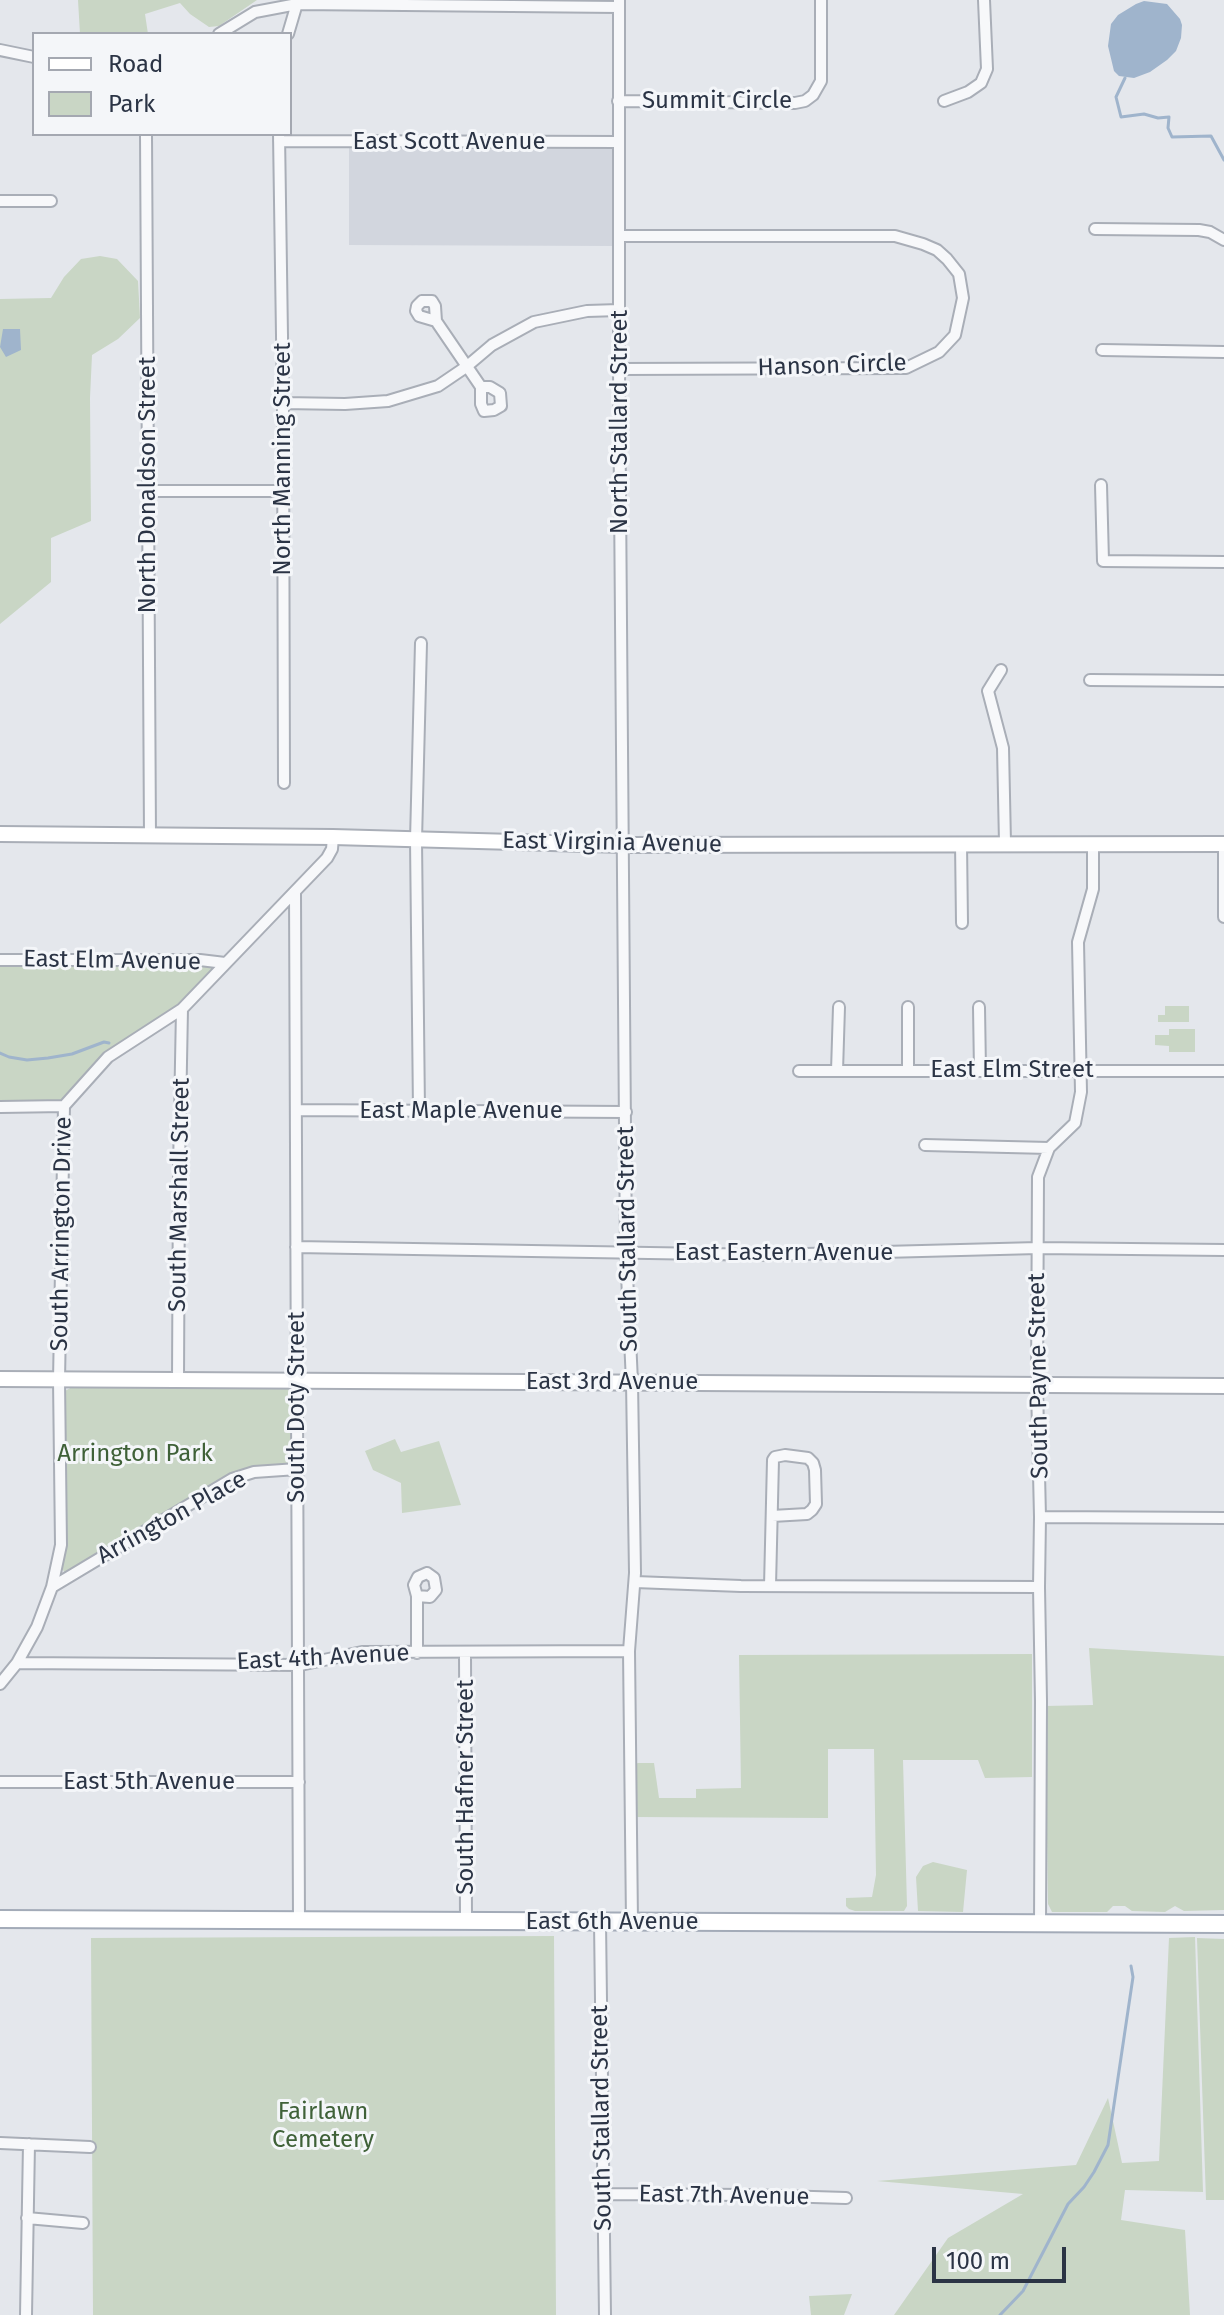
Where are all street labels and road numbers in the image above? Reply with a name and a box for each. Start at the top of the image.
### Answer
street label: Summit Circle [642,87,792,115]
street label: East Scott Avenue [352,128,546,156]
street label: North Stallard Street [606,310,634,534]
street label: North Manning Street [269,342,297,576]
street label: Hanson Circle [757,349,907,383]
street label: North Donaldson Street [134,356,162,614]
street label: East Virginia Avenue [502,827,722,859]
street label: East Elm Avenue [23,945,201,977]
street label: East Elm Street [930,1056,1094,1084]
street label: South Marshall Street [164,1078,196,1312]
street label: East Maple Avenue [359,1097,563,1125]
street label: South Arrington Drive [46,1116,78,1352]
street label: South Stallard Street [612,1126,644,1352]
street label: East Eastern Avenue [675,1239,893,1267]
street label: South Payne Street [1023,1273,1055,1479]
street label: South Doty Street [283,1311,311,1503]
street label: East 3rd Avenue [526,1368,698,1396]
street label: Arrington Place [92,1465,252,1571]
street label: East 4th Avenue [236,1639,410,1677]
street label: South Hafner Street [452,1679,480,1895]
street label: East 5th Avenue [63,1768,235,1796]
street label: East 6th Avenue [525,1908,699,1936]
street label: South Stallard Street [586,2005,618,2231]
street label: East 7th Avenue [638,2180,810,2212]

